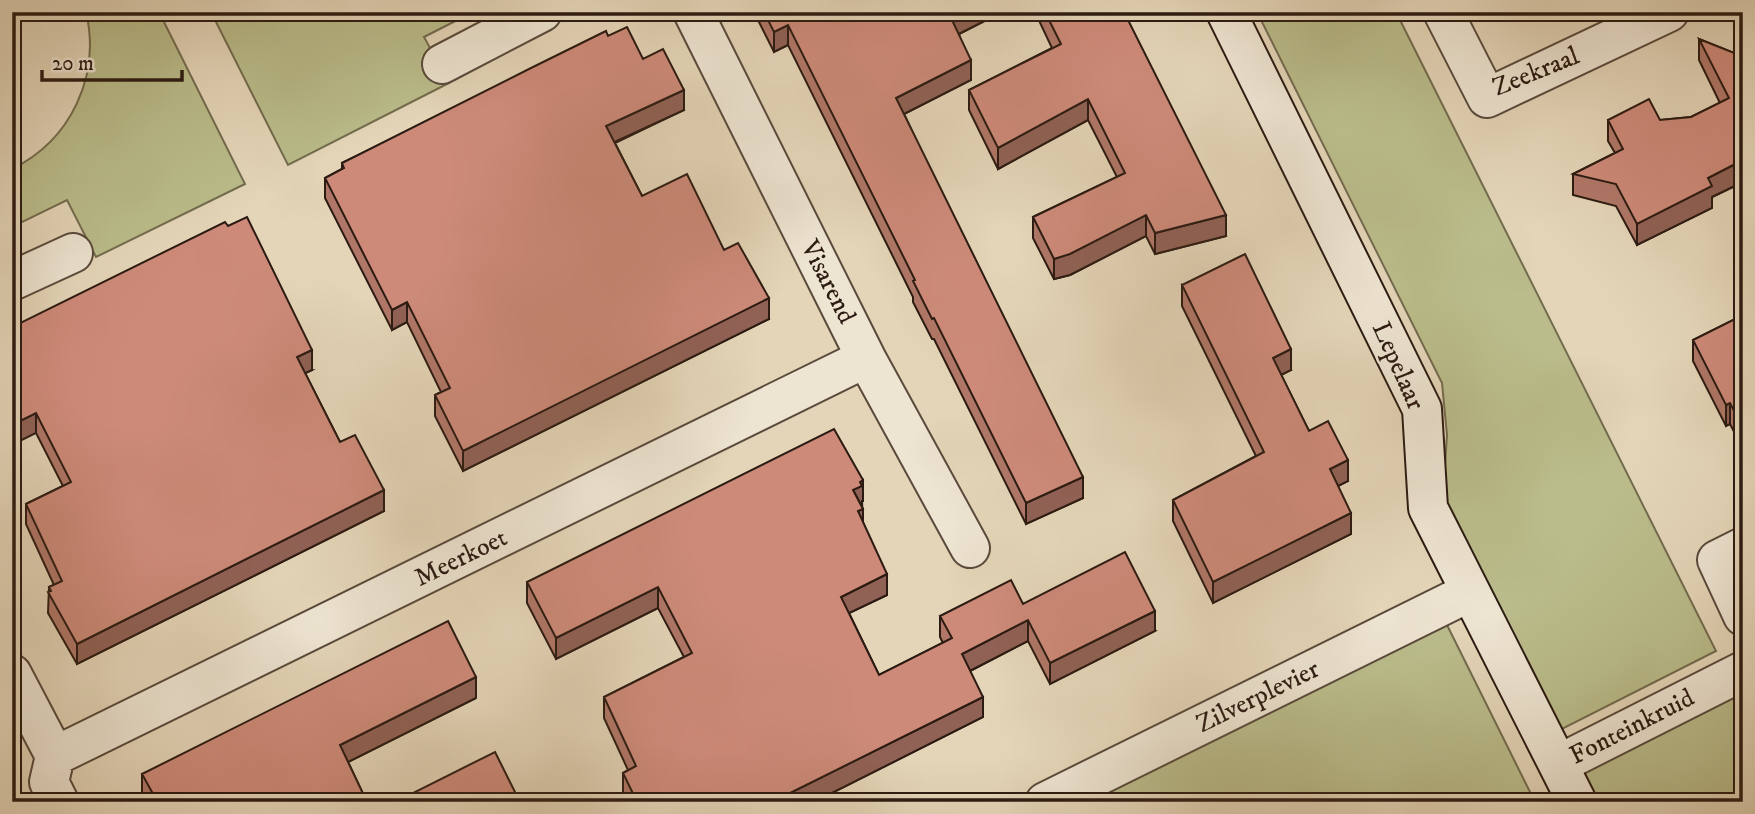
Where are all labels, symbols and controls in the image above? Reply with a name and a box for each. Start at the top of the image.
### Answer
scale bar [42,38,182,82]
street label: Zeekraal [1488,40,1584,104]
text: 20 m [52,51,94,77]
street label: Visarend [792,234,863,329]
street label: Lepelaar [1364,317,1432,415]
street label: Meerkoet [409,522,513,594]
street label: Zilverplevier [1191,653,1325,741]
street label: Fonteinkruid [1564,682,1700,772]

